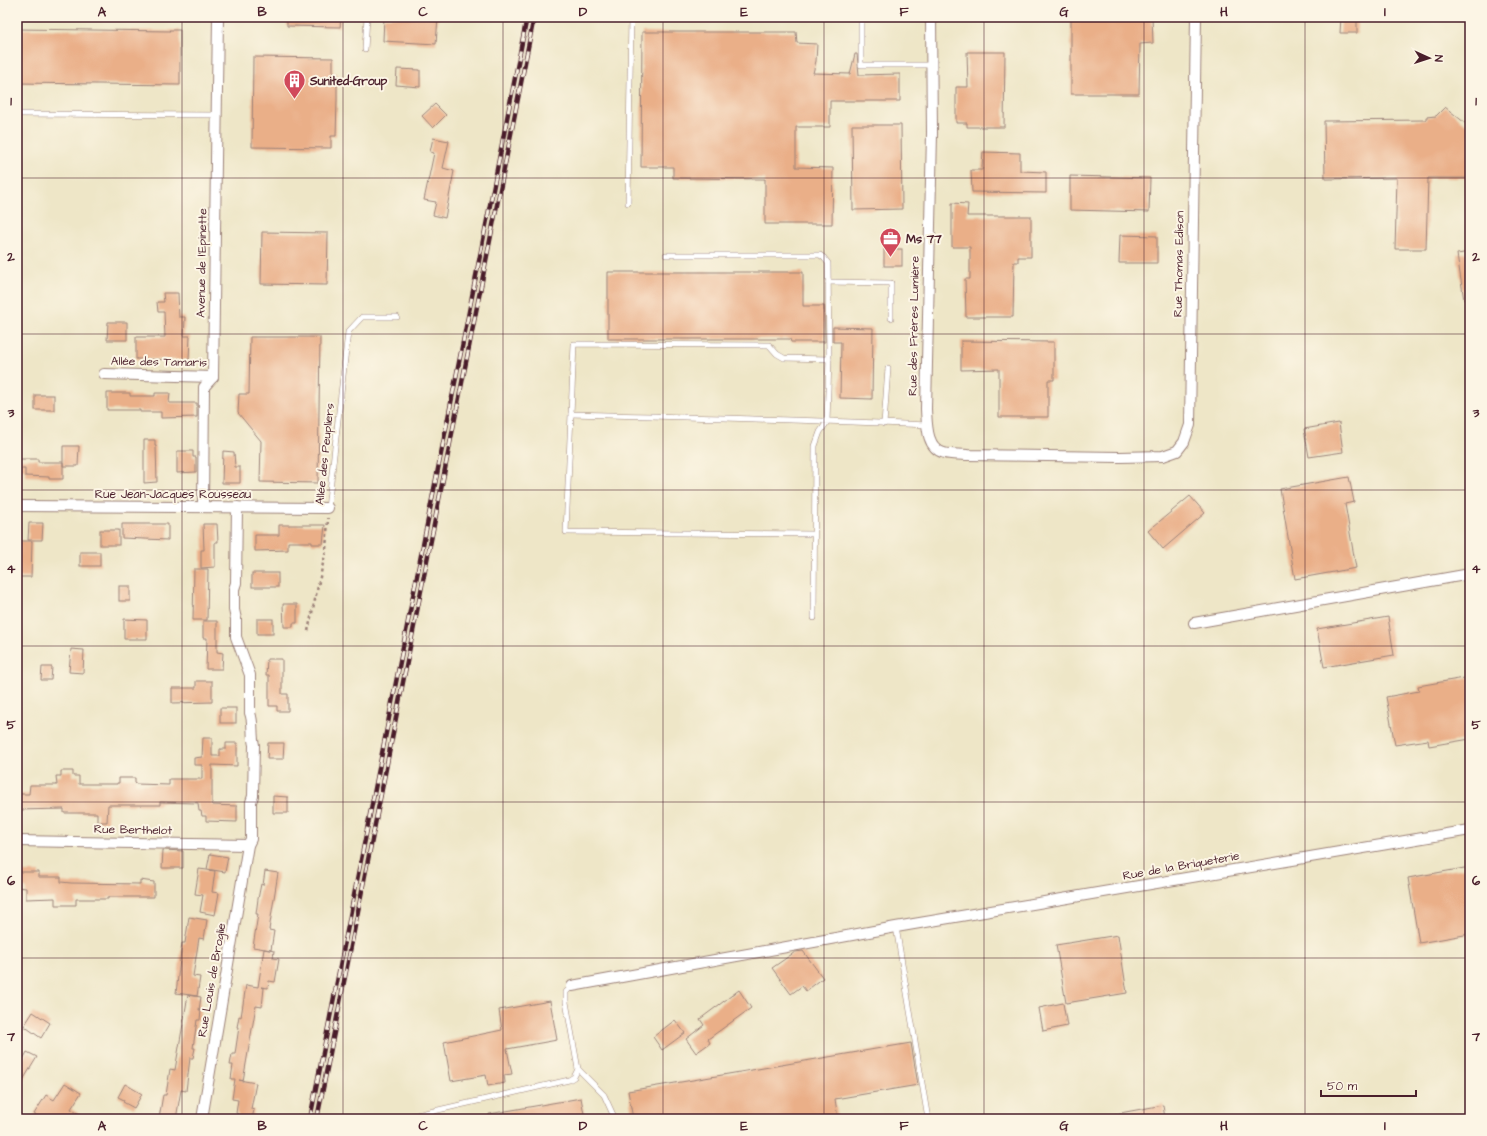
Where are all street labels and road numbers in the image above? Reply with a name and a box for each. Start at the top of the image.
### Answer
street label: Avenue de l'Epinette [193,208,211,318]
street label: Rue Thomas Edison [1170,211,1188,317]
street label: Rue des Frères Lumière [904,255,924,396]
street label: Allée des Tamaris [111,353,207,371]
street label: Allée des Peupliers [311,402,339,506]
street label: Rue Jean-Jacques Rousseau [95,486,251,503]
street label: Rue Berthelot [94,821,172,839]
street label: Rue de la Briqueterie [1121,847,1241,885]
street label: Rue Louis de Broglie [194,921,231,1039]

